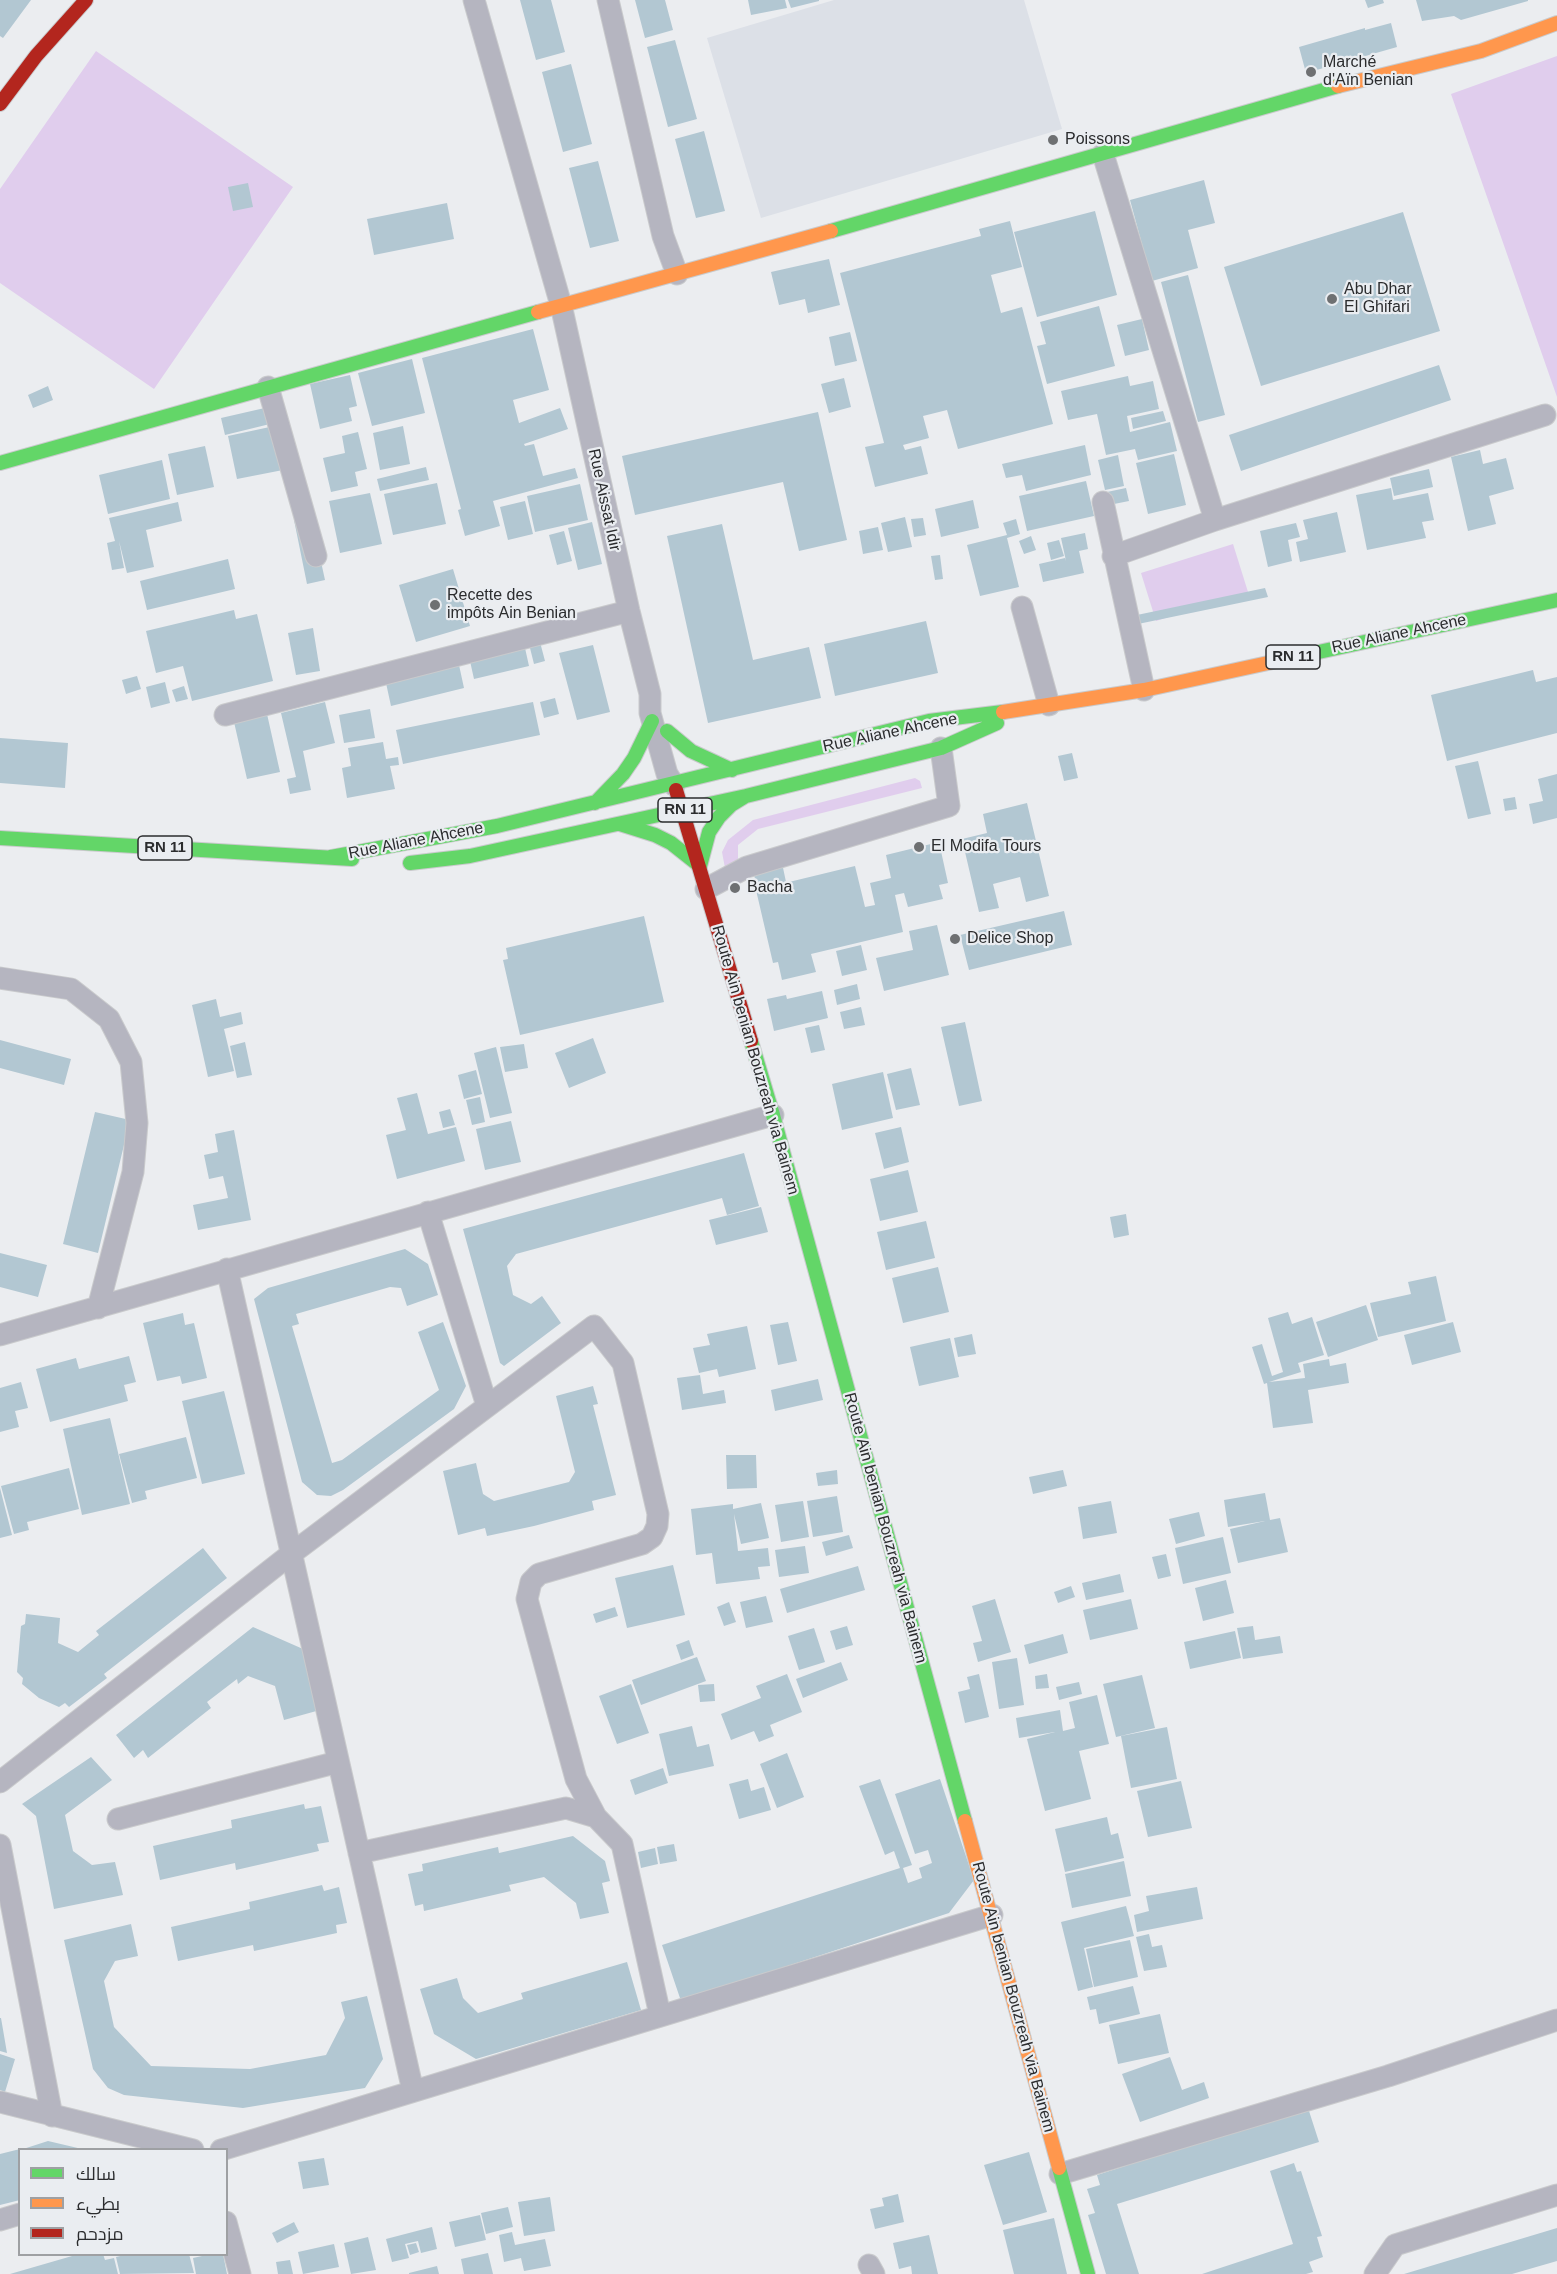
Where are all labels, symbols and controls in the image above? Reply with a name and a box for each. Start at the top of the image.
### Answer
place label: Marché d'Aïn Benian [1323,53,1413,91]
marker: Marché d'Aïn Benian [1304,65,1318,79]
place label: Poissons [1065,130,1130,150]
marker: Poissons [1046,133,1060,147]
place label: Abu Dhar El Ghifari [1344,280,1412,318]
marker: Abu Dhar El Ghifari [1325,292,1339,306]
street label: Rue Aissat Idir [584,447,624,553]
place label: Recette des impôts Ain Benian [447,586,576,624]
marker: Recette des impôts Ain Benian [428,598,442,612]
street label: Rue Aliane Ahcene [1330,610,1468,658]
road number: RN 11 [1266,645,1320,669]
street label: Rue Aliane Ahcene [821,709,959,757]
road number: RN 11 [658,798,712,822]
street label: Rue Aliane Ahcene [347,819,485,863]
road number: RN 11 [138,836,192,860]
place label: El Modifa Tours [931,837,1041,857]
marker: El Modifa Tours [912,840,926,854]
place label: Bacha [747,878,792,898]
marker: Bacha [728,881,742,895]
street label: Route Ain benian Bouzreah via Bainem [707,923,803,1197]
place label: Delice Shop [967,929,1053,949]
marker: Delice Shop [948,932,962,946]
street label: Route Ain benian Bouzreah via Bainem [840,1391,930,1665]
street label: Route Ain benian Bouzreah via Bainem [968,1860,1058,2134]
legend [18,2148,228,2256]
text: سالك [76,2164,116,2184]
text: بطيء [76,2194,120,2214]
text: مزدحم [76,2224,124,2244]

